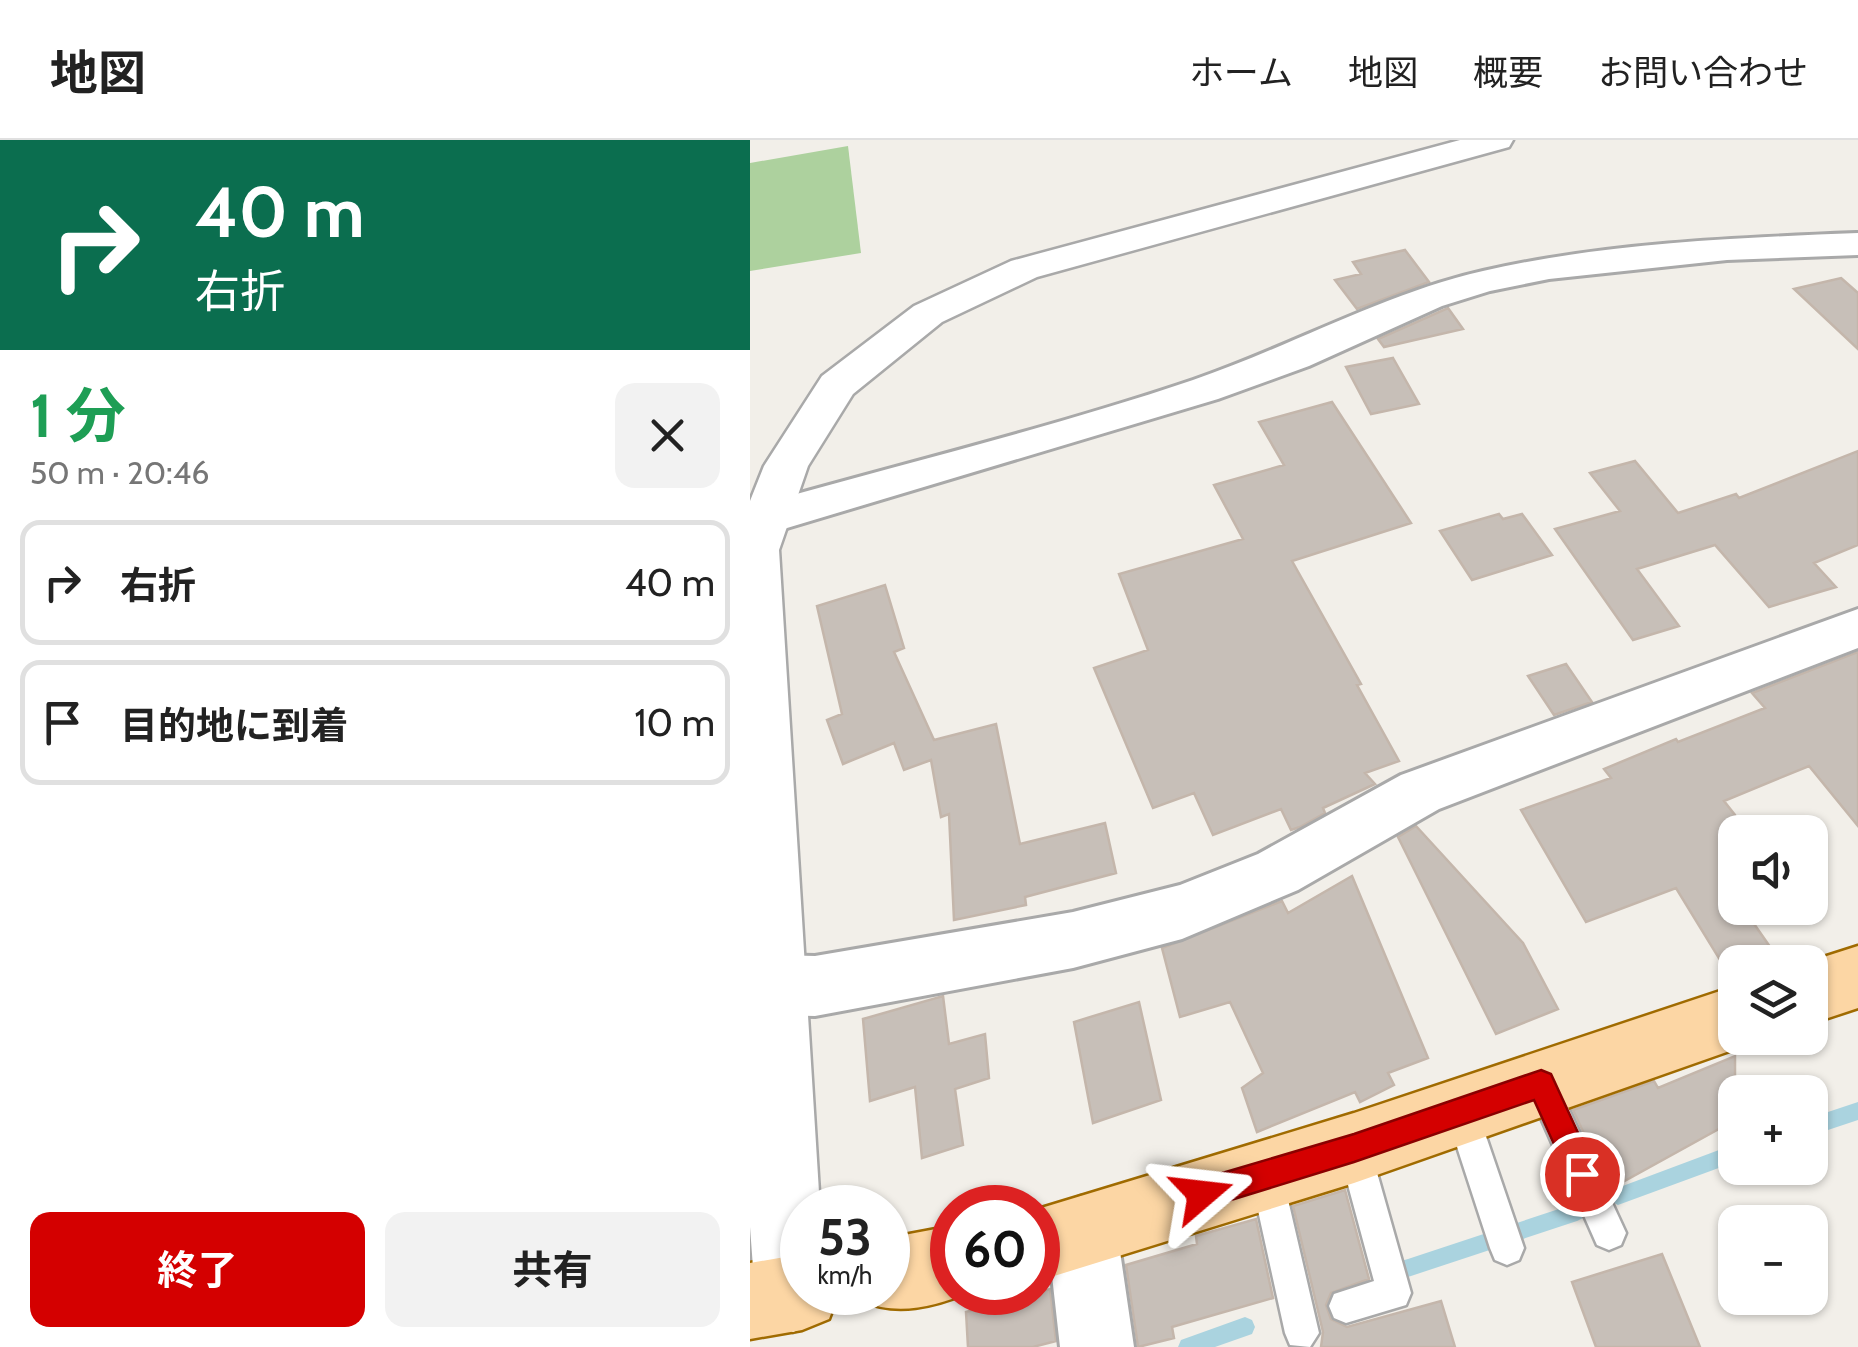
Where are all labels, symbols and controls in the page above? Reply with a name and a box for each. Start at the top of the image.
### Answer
text: 地図 [50,44,146,102]
text: ホーム [1189,51,1293,94]
text: 地図 [1348,51,1418,94]
text: 概要 [1473,51,1543,94]
text: お問い合わせ [1598,51,1808,94]
text: 40 m [195,169,364,255]
icon: right [30,180,160,310]
text: 右折 [195,264,285,318]
text: 1 分 [30,379,126,452]
button: close [615,383,720,488]
text: 50 m · 20:46 [30,453,209,492]
icon: right [35,555,90,610]
text: 40 m [625,559,715,606]
text: 右折 [120,562,196,609]
icon: arrive [35,695,90,750]
text: 10 m [634,699,715,746]
text: 目的地に到着 [120,702,348,749]
map controls [1718,815,1828,1315]
button: sound [1718,815,1828,925]
button: layers [1718,945,1828,1055]
button: + [1718,1075,1828,1185]
pin [1540,1132,1625,1217]
position arrow [1150,1142,1254,1246]
icon: arrive [1555,1147,1610,1202]
speed limit sign: 60 [930,1185,1060,1315]
button: − [1718,1205,1828,1315]
text: 53 [818,1207,872,1268]
button: 終了 [30,1212,365,1327]
button: 共有 [385,1212,720,1327]
text: km/h [818,1260,872,1290]

